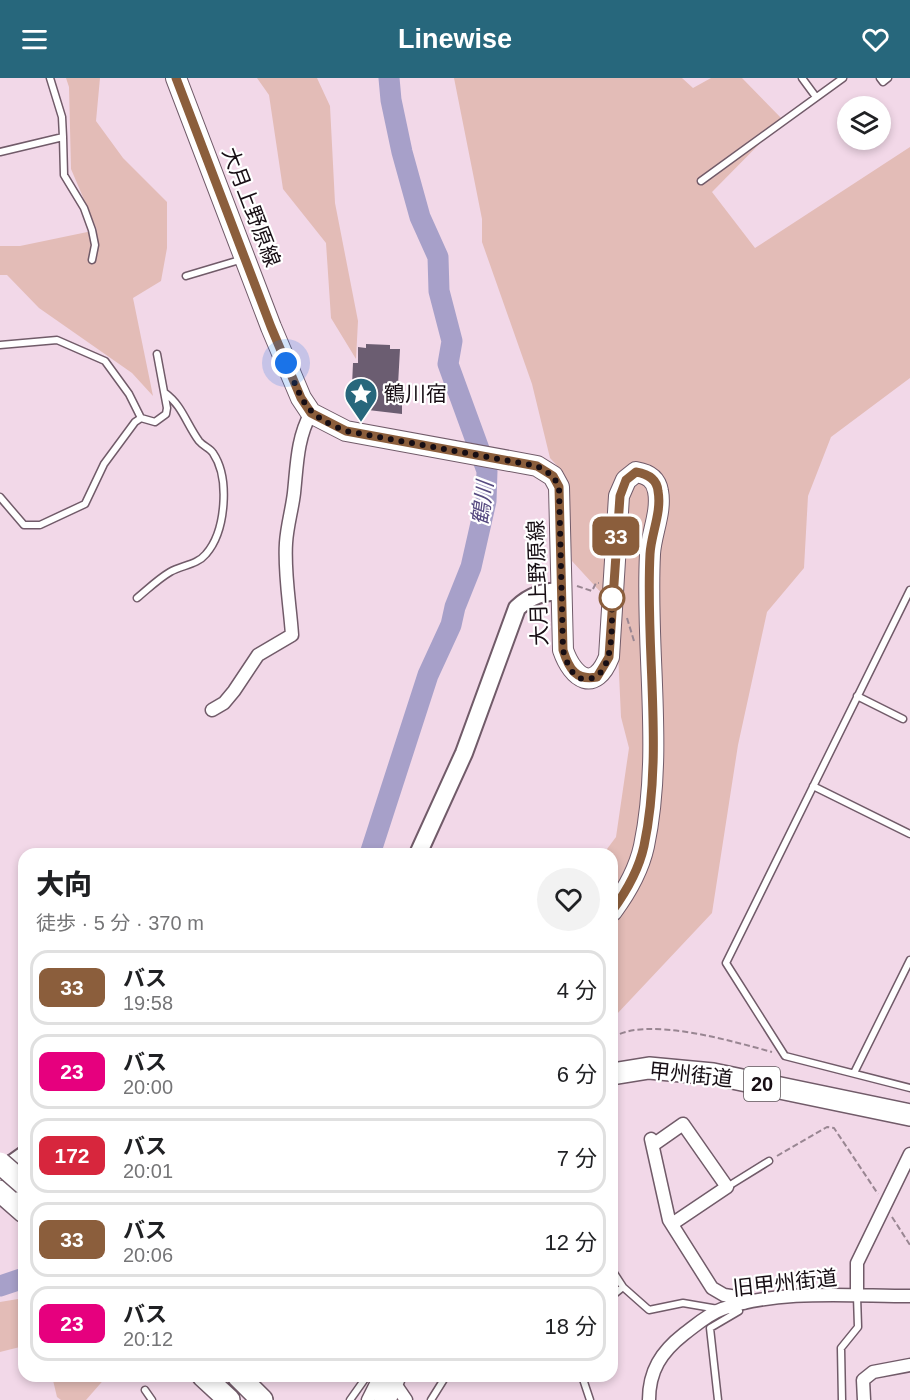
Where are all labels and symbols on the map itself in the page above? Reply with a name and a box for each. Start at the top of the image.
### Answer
street label: 大月上野原線 [218,144,285,270]
your location [271,348,301,378]
place icon: 鶴川宿 [343,376,379,423]
place label: 鶴川宿 [384,382,447,405]
water label: 鶴川 [467,478,498,526]
line badge: 33 [589,516,643,556]
street label: 大月上野原線 [524,520,551,646]
unlabelled marker [599,585,625,611]
street label: 甲州街道 [648,1059,734,1090]
road number: 20 [744,1067,780,1101]
street label: 旧甲州街道 [732,1266,838,1299]

